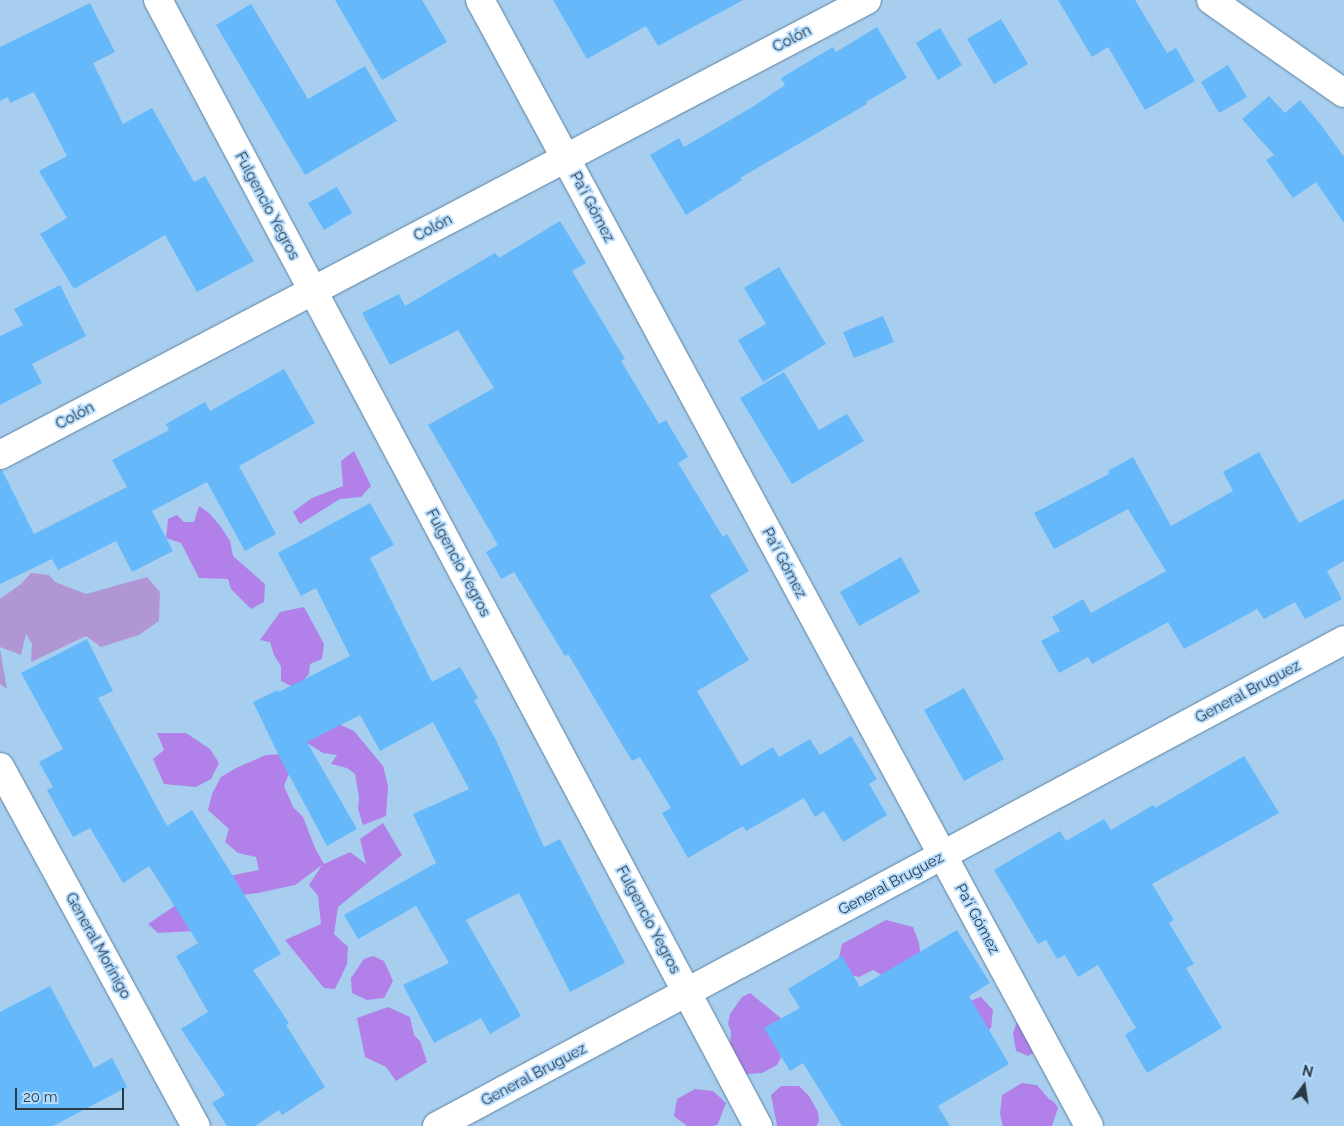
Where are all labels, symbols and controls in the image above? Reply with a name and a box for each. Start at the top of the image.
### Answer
street label: Colón [770,21,814,57]
street label: Fulgencio Yegros [231,149,303,263]
street label: Pa'í Gómez [566,169,618,245]
street label: Colón [411,210,455,246]
street label: Colón [53,398,97,434]
street label: Fulgencio Yegros [422,506,494,620]
street label: Pa'í Gómez [758,525,810,601]
street label: General Bruguez [1192,657,1304,727]
street label: General Bruguez [835,849,947,919]
street label: Fulgencio Yegros [612,863,684,977]
street label: Pa'í Gómez [951,881,1003,957]
street label: General Morinigo [61,890,135,1002]
street label: General Bruguez [478,1040,590,1110]
north arrow [1279,1061,1329,1111]
text: N [1301,1062,1315,1081]
scale bar [18,1078,126,1110]
text: 20 m [23,1088,58,1106]

